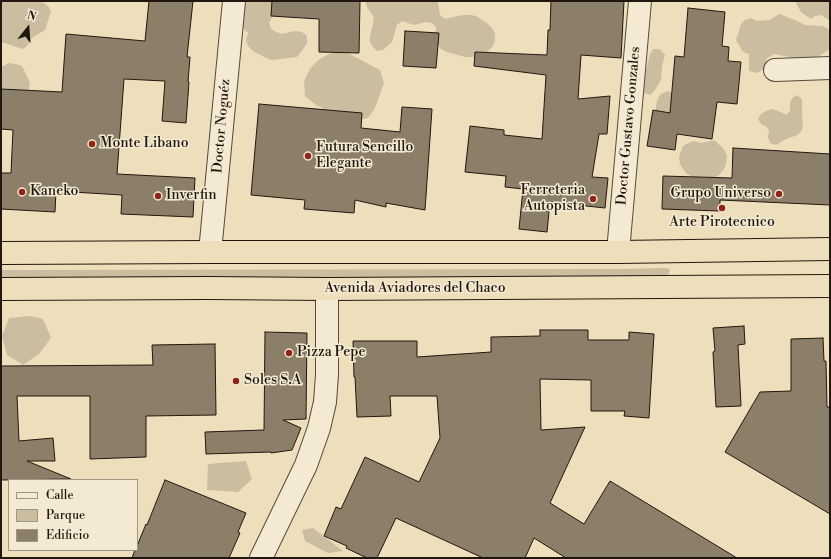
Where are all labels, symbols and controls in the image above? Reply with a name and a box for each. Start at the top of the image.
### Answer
north arrow [8,8,48,48]
text: N [25,9,38,24]
street label: Doctor Gustavo Gonzales [614,46,644,206]
street label: Doctor Noguéz [210,78,234,174]
place label: Monte Libano [100,136,189,152]
marker: Monte Libano [87,139,97,149]
place label: Futura Sencillo Elegante [316,140,413,172]
marker: Futura Sencillo Elegante [303,151,313,161]
place label: Ferreteria Autopista [520,183,585,216]
place label: Kaneko [30,184,78,200]
place label: Grupo Universo [671,186,771,202]
marker: Kaneko [17,187,27,197]
place label: Inverfin [166,188,217,204]
marker: Grupo Universo [774,189,784,199]
marker: Inverfin [153,191,163,201]
marker: Ferreteria Autopista [588,194,598,204]
marker: Arte Pirotecnico [717,203,727,213]
place label: Arte Pirotecnico [669,215,775,231]
street label: Avenida Aviadores del Chaco [324,281,506,297]
place label: Pizza Pepe [297,345,366,361]
marker: Pizza Pepe [284,348,294,358]
place label: Soles S.A [244,373,301,389]
marker: Soles S.A [231,376,241,386]
legend [8,479,138,551]
text: Calle [46,488,73,503]
text: Parque [46,508,85,523]
text: Edificio [46,528,89,543]

